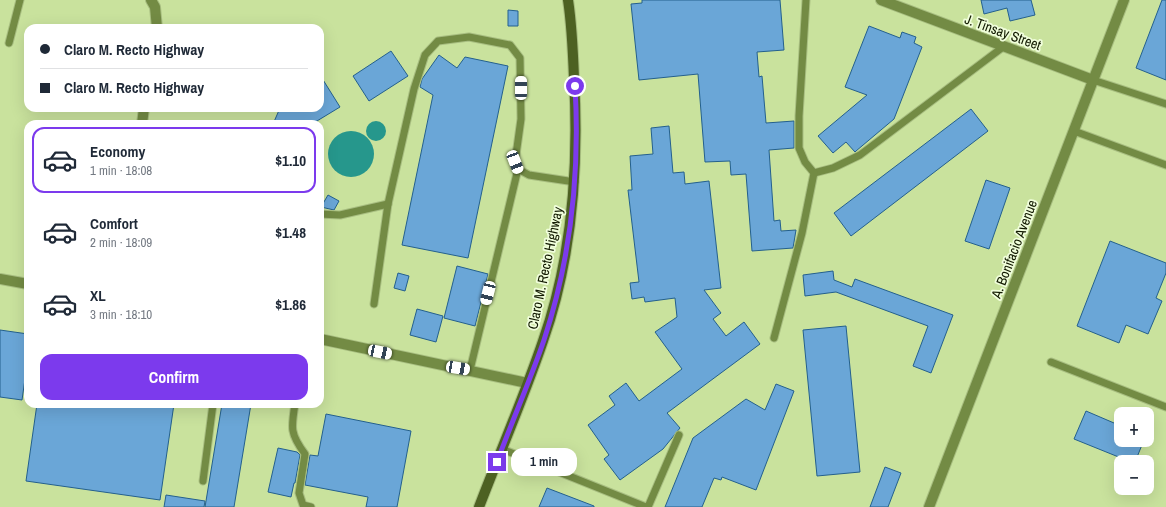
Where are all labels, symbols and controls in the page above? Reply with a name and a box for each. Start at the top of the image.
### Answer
street label: J. Tinsay Street [962,10,1044,54]
text: Claro M. Recto Highway [64,39,204,60]
car [515,76,527,100]
text: Claro M. Recto Highway [64,77,204,98]
route start [566,77,584,95]
text: Economy [90,141,145,162]
icon: car [42,142,78,178]
car [505,149,525,175]
text: $1.10 [275,150,306,171]
text: 1 min · 18:08 [90,162,152,179]
street label: A. Bonifacio Avenue [987,197,1041,302]
street label: Claro M. Recto Highway [523,205,567,331]
text: Comfort [90,213,138,234]
icon: car [42,214,78,250]
text: $1.48 [275,222,306,243]
text: 2 min · 18:09 [90,234,152,251]
car [479,280,497,306]
text: XL [90,285,106,306]
icon: car [42,286,78,322]
text: $1.86 [275,294,306,315]
text: 3 min · 18:10 [90,306,152,323]
car [367,344,393,360]
button: Confirm [40,354,308,400]
car [445,360,471,376]
map controls [1114,407,1154,495]
button: + [1114,407,1154,447]
callout: 1 min [511,448,577,476]
route end [488,453,506,471]
text: 1 min [530,453,558,470]
button: − [1114,455,1154,495]

